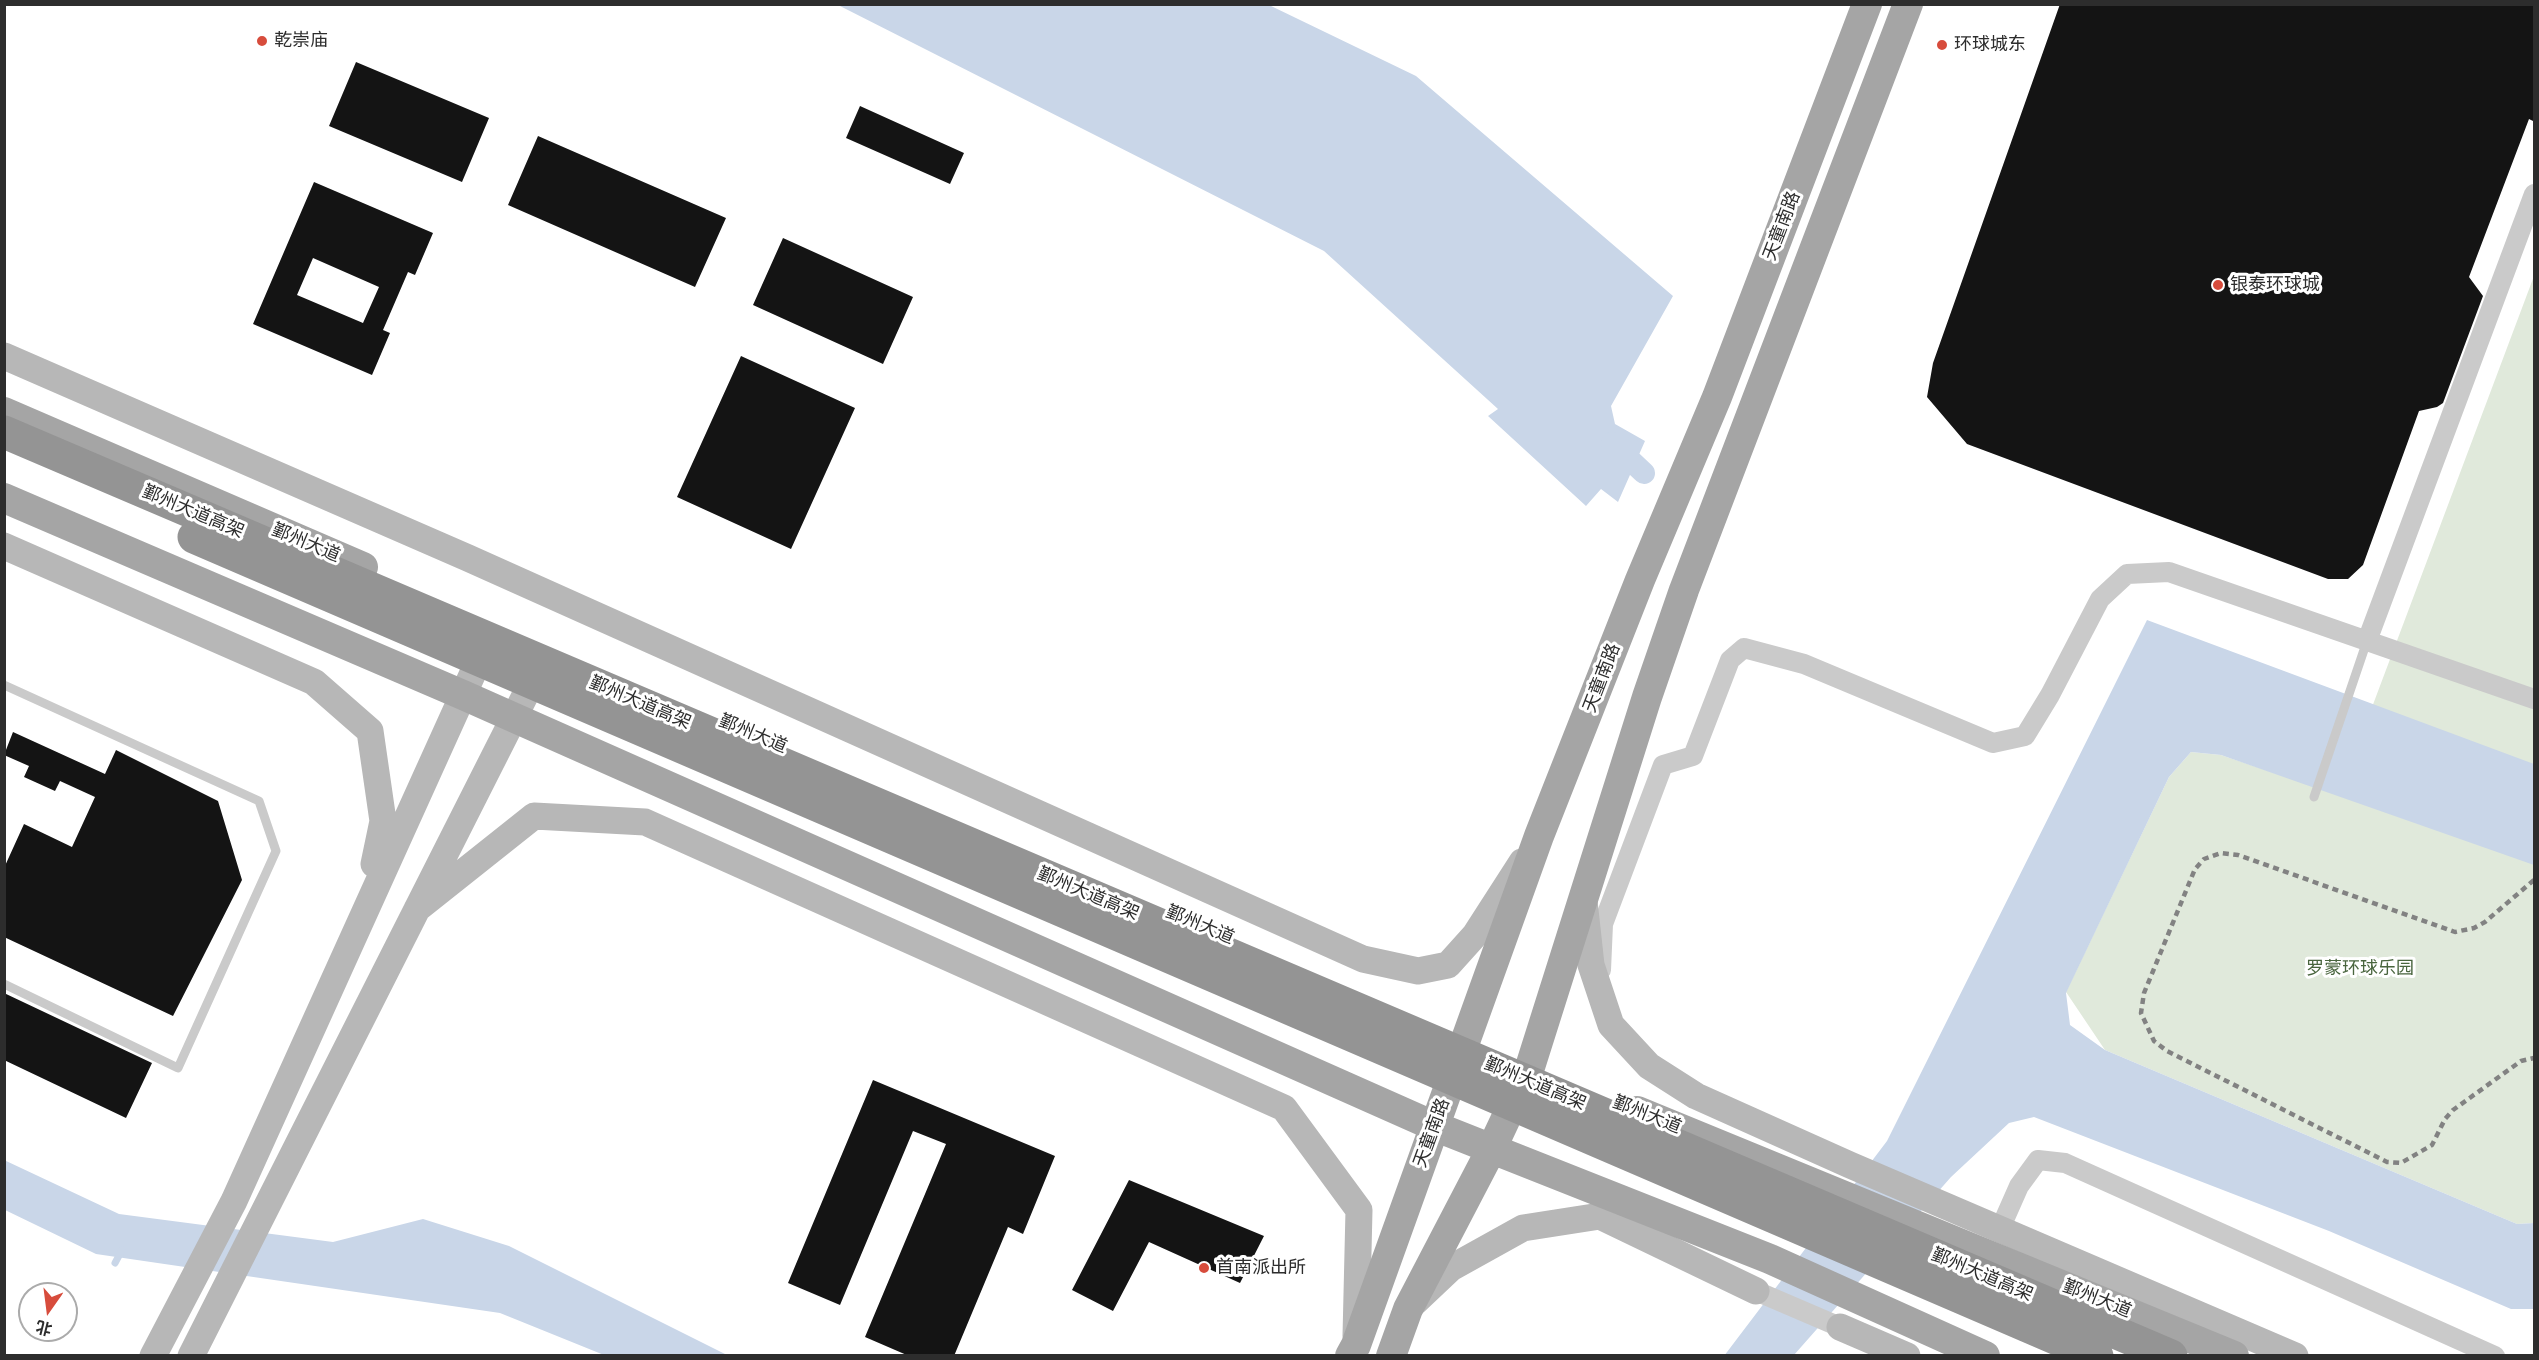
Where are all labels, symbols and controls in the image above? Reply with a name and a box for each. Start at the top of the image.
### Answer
place label: 乾崇庙 [274,30,328,52]
marker: 乾崇庙 [255,34,269,48]
place label: 环球城东 [1954,34,2026,56]
marker: 环球城东 [1935,38,1949,52]
street label: 天童南路 [1759,189,1805,263]
place label: 银泰环球城 [2230,274,2320,296]
marker: 银泰环球城 [2211,278,2225,292]
street label: 鄞州大道高架 [139,481,247,543]
street label: 鄞州大道 [269,519,343,567]
street label: 天童南路 [1579,641,1625,715]
street label: 鄞州大道高架 [586,672,694,734]
street label: 鄞州大道 [716,710,790,758]
street label: 鄞州大道高架 [1034,863,1142,925]
street label: 鄞州大道 [1163,901,1237,949]
park label: 罗蒙环球乐园 [2306,958,2414,980]
street label: 鄞州大道高架 [1481,1053,1589,1115]
street label: 鄞州大道 [1610,1092,1684,1138]
street label: 天童南路 [1410,1095,1454,1171]
street label: 鄞州大道高架 [1928,1244,2036,1306]
place label: 首南派出所 [1216,1257,1306,1279]
marker: 首南派出所 [1197,1261,1211,1275]
street label: 鄞州大道 [2060,1276,2134,1322]
north arrow [18,1282,78,1342]
text: 北 [34,1317,54,1339]

